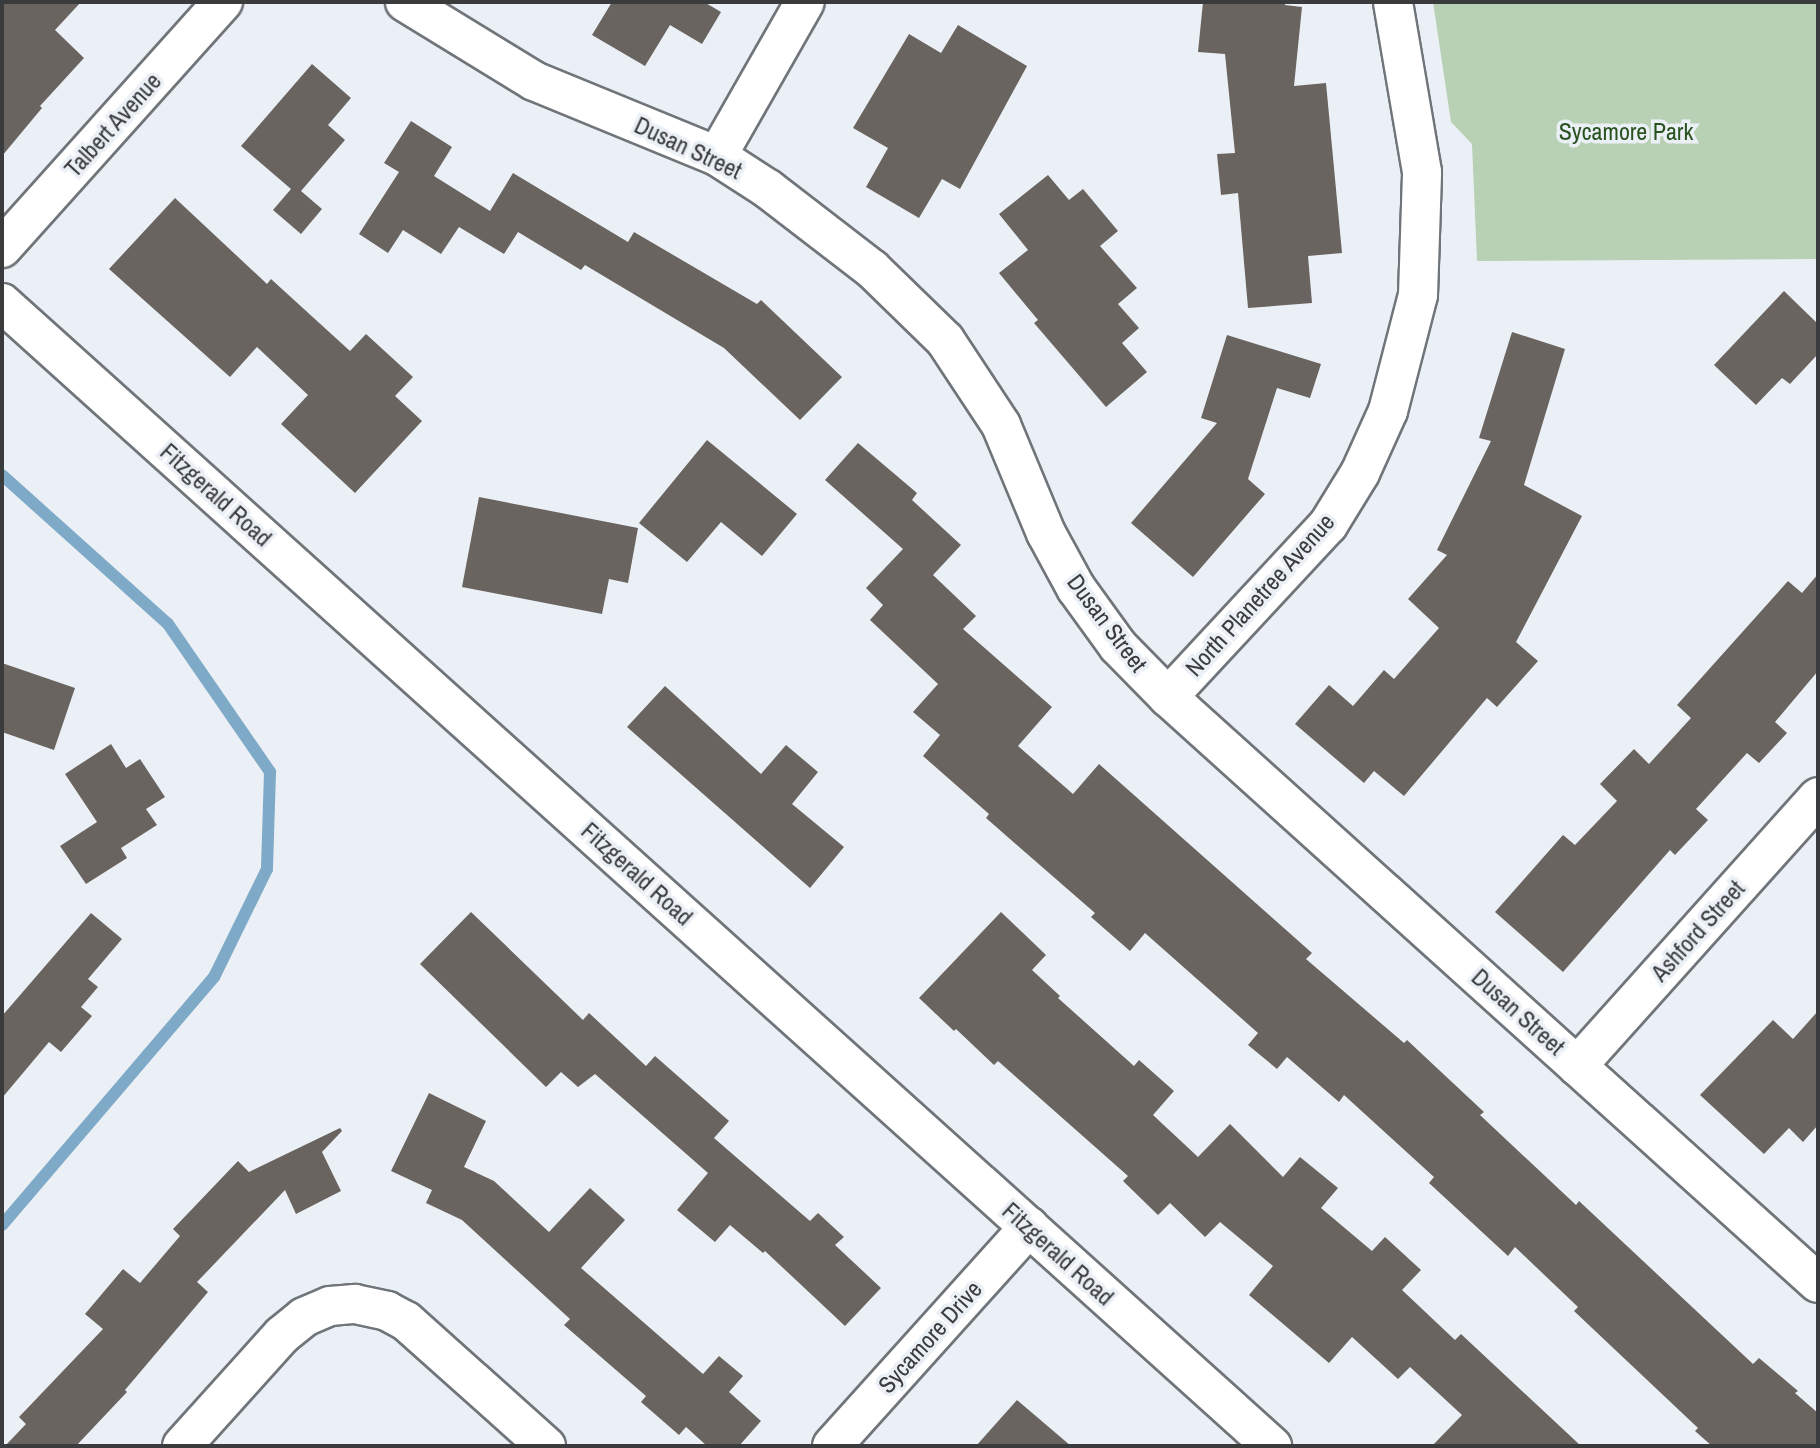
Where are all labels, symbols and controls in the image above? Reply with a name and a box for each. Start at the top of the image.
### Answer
street label: Talbert Avenue [58,67,168,183]
street label: Dusan Street [630,111,746,185]
park label: Sycamore Park [1559,118,1693,146]
street label: Fitzgerald Road [154,437,278,553]
street label: North Planetree Avenue [1179,507,1341,683]
street label: Dusan Street [1061,568,1153,678]
street label: Fitzgerald Road [575,816,699,932]
street label: Ashford Street [1645,875,1751,987]
street label: Dusan Street [1466,963,1570,1061]
street label: Fitzgerald Road [996,1196,1120,1312]
street label: Sycamore Drive [872,1275,988,1399]

